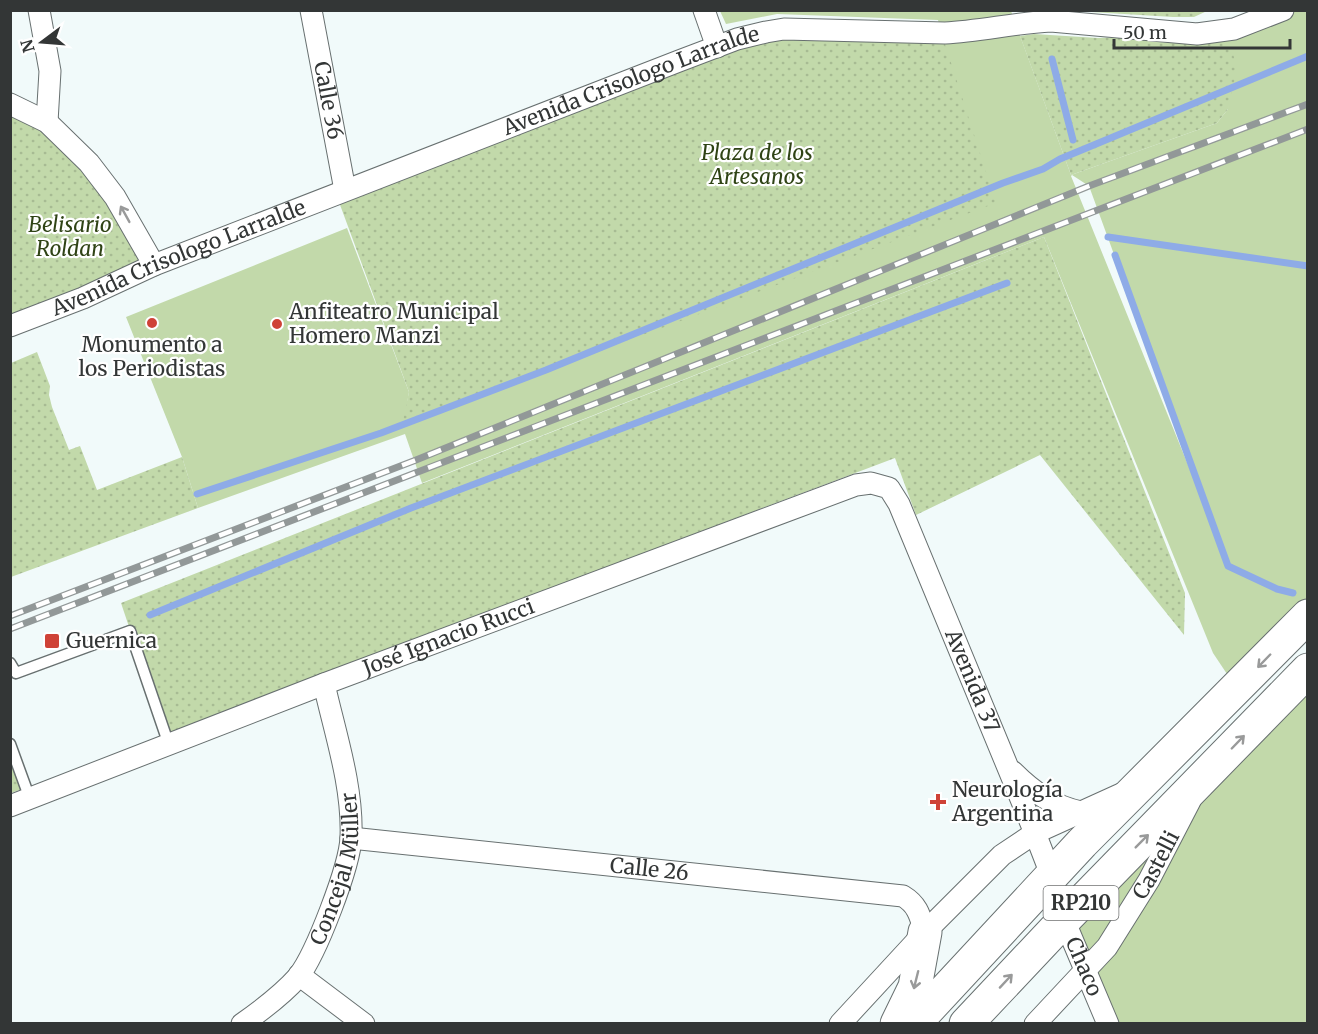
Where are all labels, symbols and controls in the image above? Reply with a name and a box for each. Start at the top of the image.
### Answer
north arrow [12,12,72,72]
scale bar [1114,12,1290,50]
street label: Avenida Crisologo Larralde [498,20,762,142]
text: 50 m [1123,21,1167,44]
text: N [16,37,39,55]
street label: Calle 36 [308,59,349,141]
park label: Plaza de los Artesanos [701,139,813,190]
street label: Avenida Crisologo Larralde [47,193,309,322]
one-way arrow [119,206,131,223]
park label: Belisario Roldan [28,211,112,262]
place label: Anfiteatro Municipal Homero Manzi [288,298,499,349]
marker: Monumento a los Periodistas [145,316,159,330]
marker: Anfiteatro Municipal Homero Manzi [270,317,284,331]
place label: Monumento a los Periodistas [79,331,225,382]
street label: José Ignacio Rucci [358,592,538,682]
street label: Avenida 37 [939,624,1006,736]
place label: Guernica [66,627,157,654]
marker: Guernica [43,632,61,650]
one-way arrow [1256,653,1271,668]
one-way arrow [1231,735,1246,750]
place label: Neurología Argentina [951,776,1063,827]
street label: Concejal Müller [304,791,364,949]
marker: Neurología Argentina [929,793,947,811]
street label: Castelli [1126,826,1185,904]
one-way arrow [1134,834,1149,849]
street label: Calle 26 [609,851,690,886]
road number: RP210 [1044,886,1118,920]
street label: Chaco [1060,933,1109,1000]
one-way arrow [910,970,922,989]
one-way arrow [999,974,1013,989]

